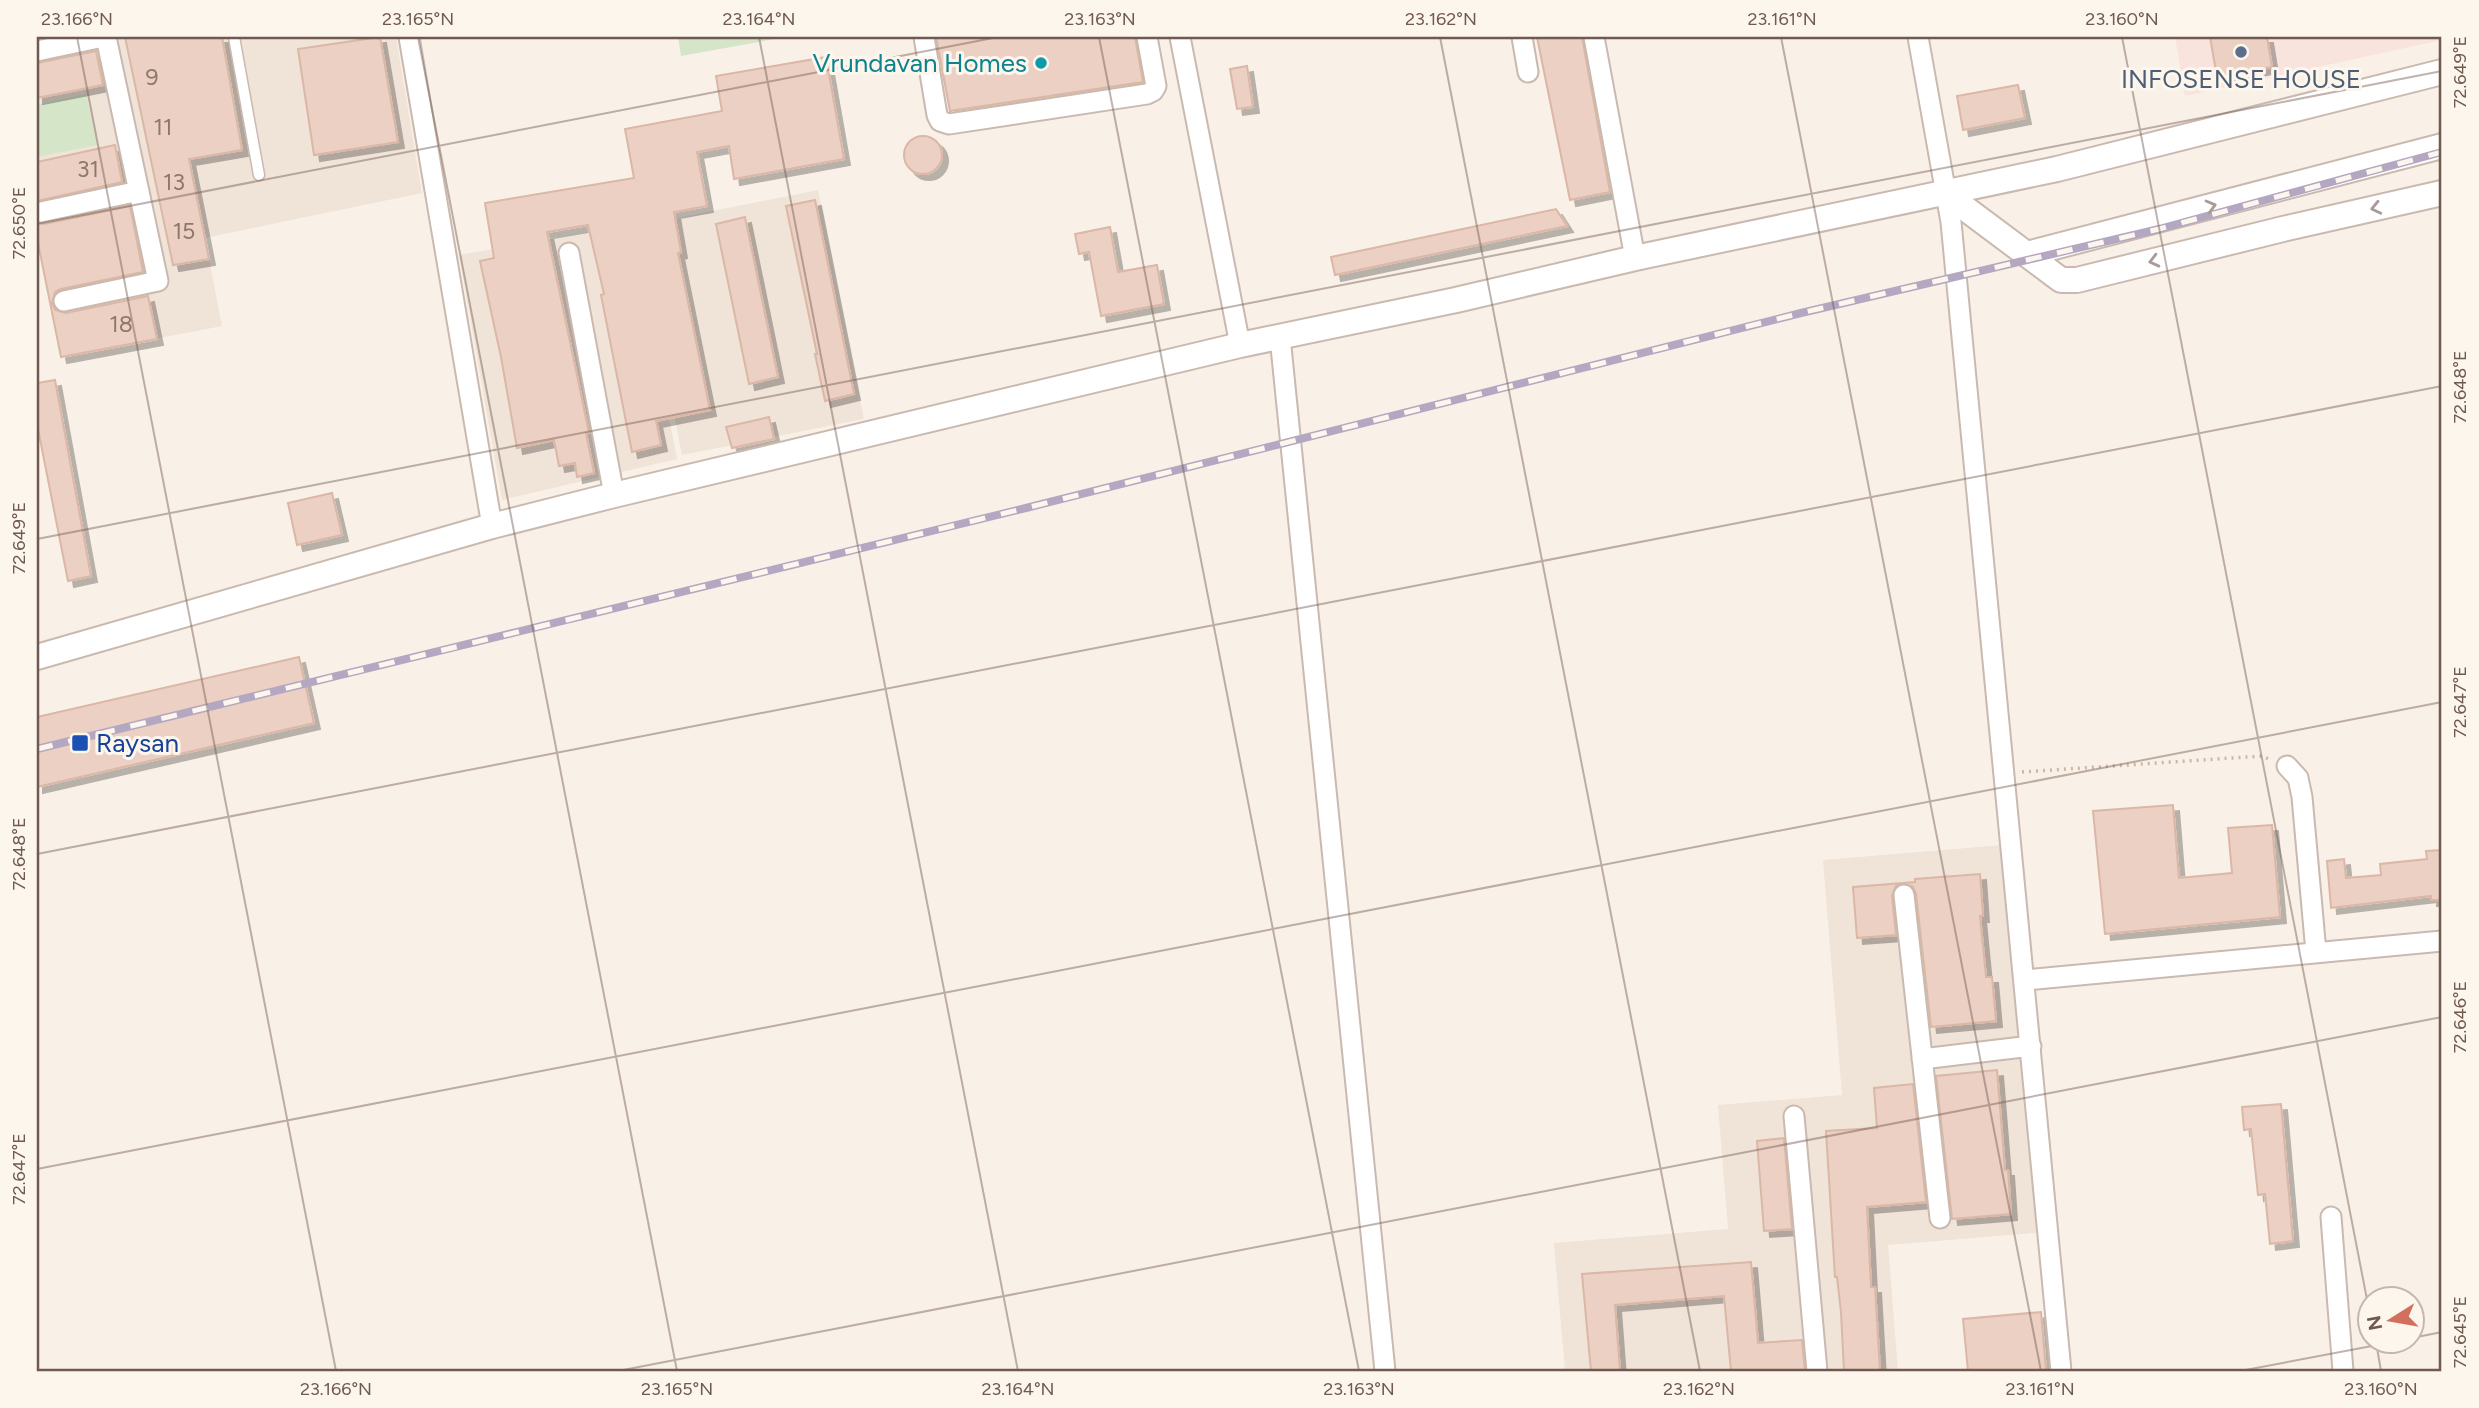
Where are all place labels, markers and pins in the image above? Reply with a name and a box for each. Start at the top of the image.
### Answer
marker: INFOSENSE HOUSE [2233,44,2249,60]
place label: Vrundavan Homes [813,47,1027,79]
marker: Vrundavan Homes [1033,55,1049,71]
place label: INFOSENSE HOUSE [2121,63,2361,95]
place label: Raysan [96,727,179,759]
marker: Raysan [70,733,90,753]

